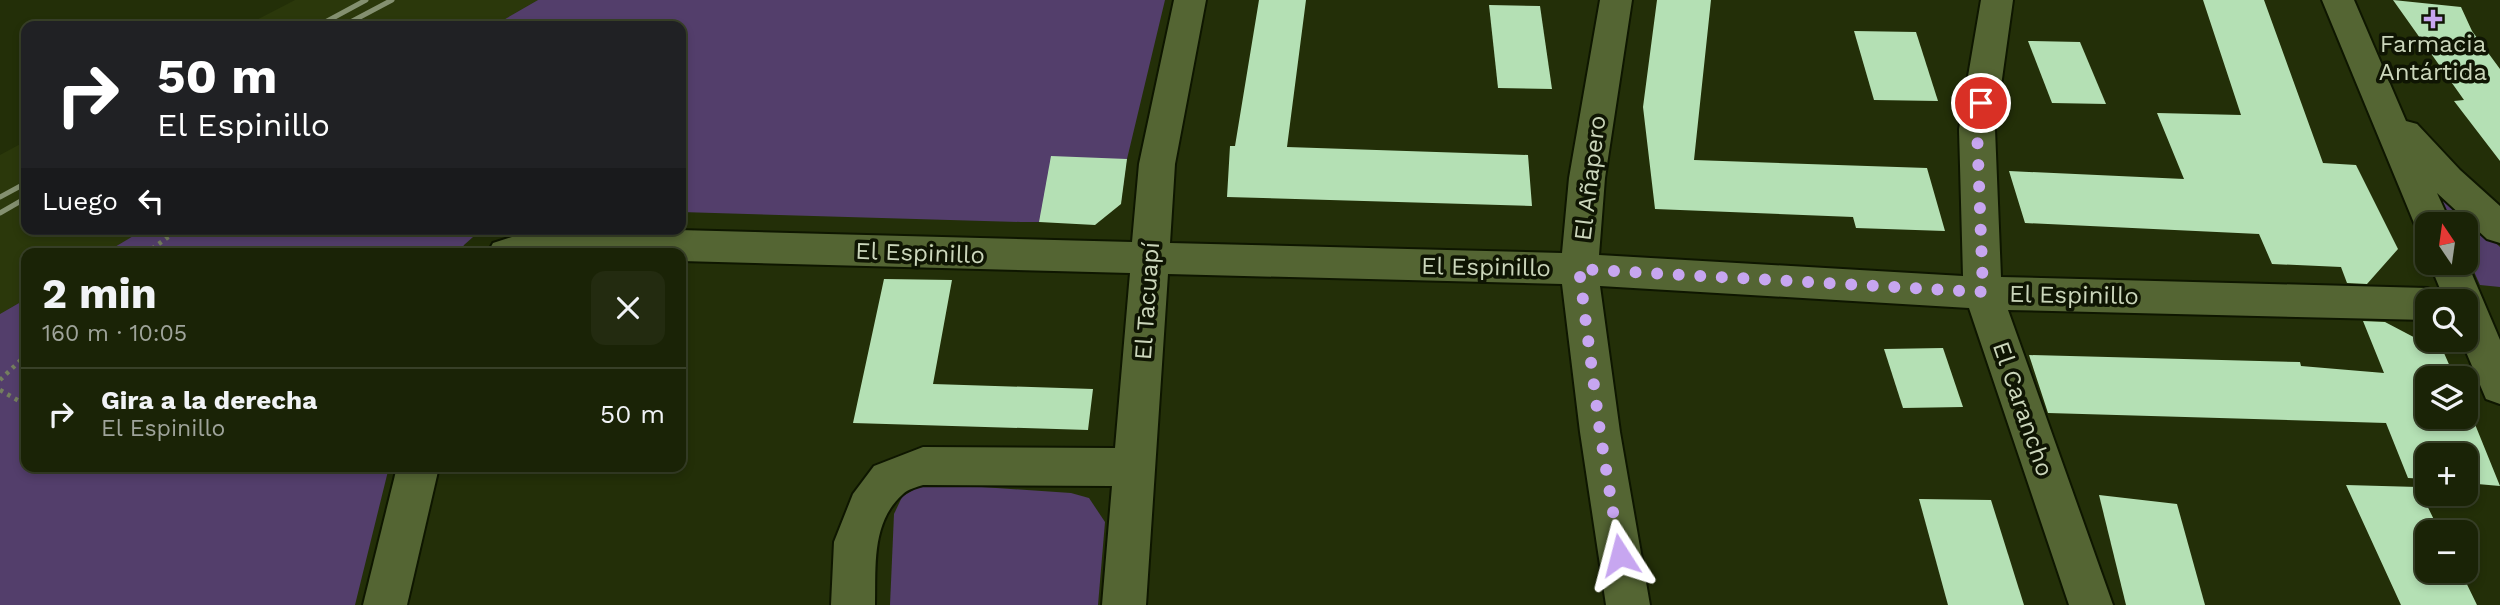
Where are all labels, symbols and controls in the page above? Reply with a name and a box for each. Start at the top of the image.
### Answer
marker: Farmacia Antártida [2425,11,2441,27]
place label: Farmacia Antártida [2379,30,2487,86]
text: 50 m [157,47,277,105]
icon: right [42,49,133,140]
pin [1951,73,2011,133]
icon: arrive [1962,84,2000,122]
text: El Espinillo [157,106,330,144]
street label: El Añapero [1568,114,1612,242]
icon: left [132,182,170,220]
text: Luego [42,186,118,216]
north arrow [2415,212,2478,275]
map controls [2415,212,2478,583]
street label: El Espinillo [855,237,985,269]
street label: El Tacuapí [1129,241,1165,361]
street label: El Espinillo [1421,252,1551,282]
text: 2 min [42,269,157,318]
button: close [591,271,665,345]
street label: El Espinillo [2009,280,2139,310]
button: search [2415,289,2478,352]
text: 160 m · 10:05 [42,320,187,347]
street label: El Carancho [1987,338,2059,480]
button: layers [2415,366,2478,429]
text: Gira a la derecha [101,385,317,415]
icon: right [42,395,80,433]
text: 50 m [600,399,665,429]
text: El Espinillo [101,415,225,442]
button: + [2415,443,2478,506]
position arrow [1583,518,1657,592]
button: − [2415,520,2478,583]

